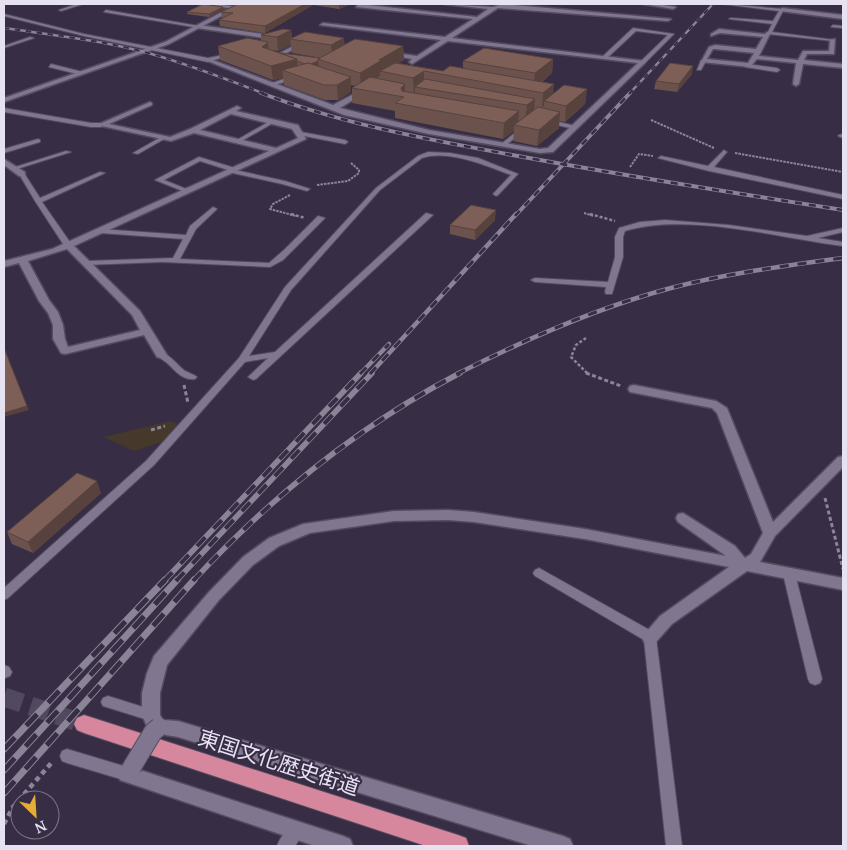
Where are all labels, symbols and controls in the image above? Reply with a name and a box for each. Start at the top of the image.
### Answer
street label: 東国文化歴史街道 [195,723,363,801]
north arrow [10,790,60,840]
text: N [32,816,50,838]

